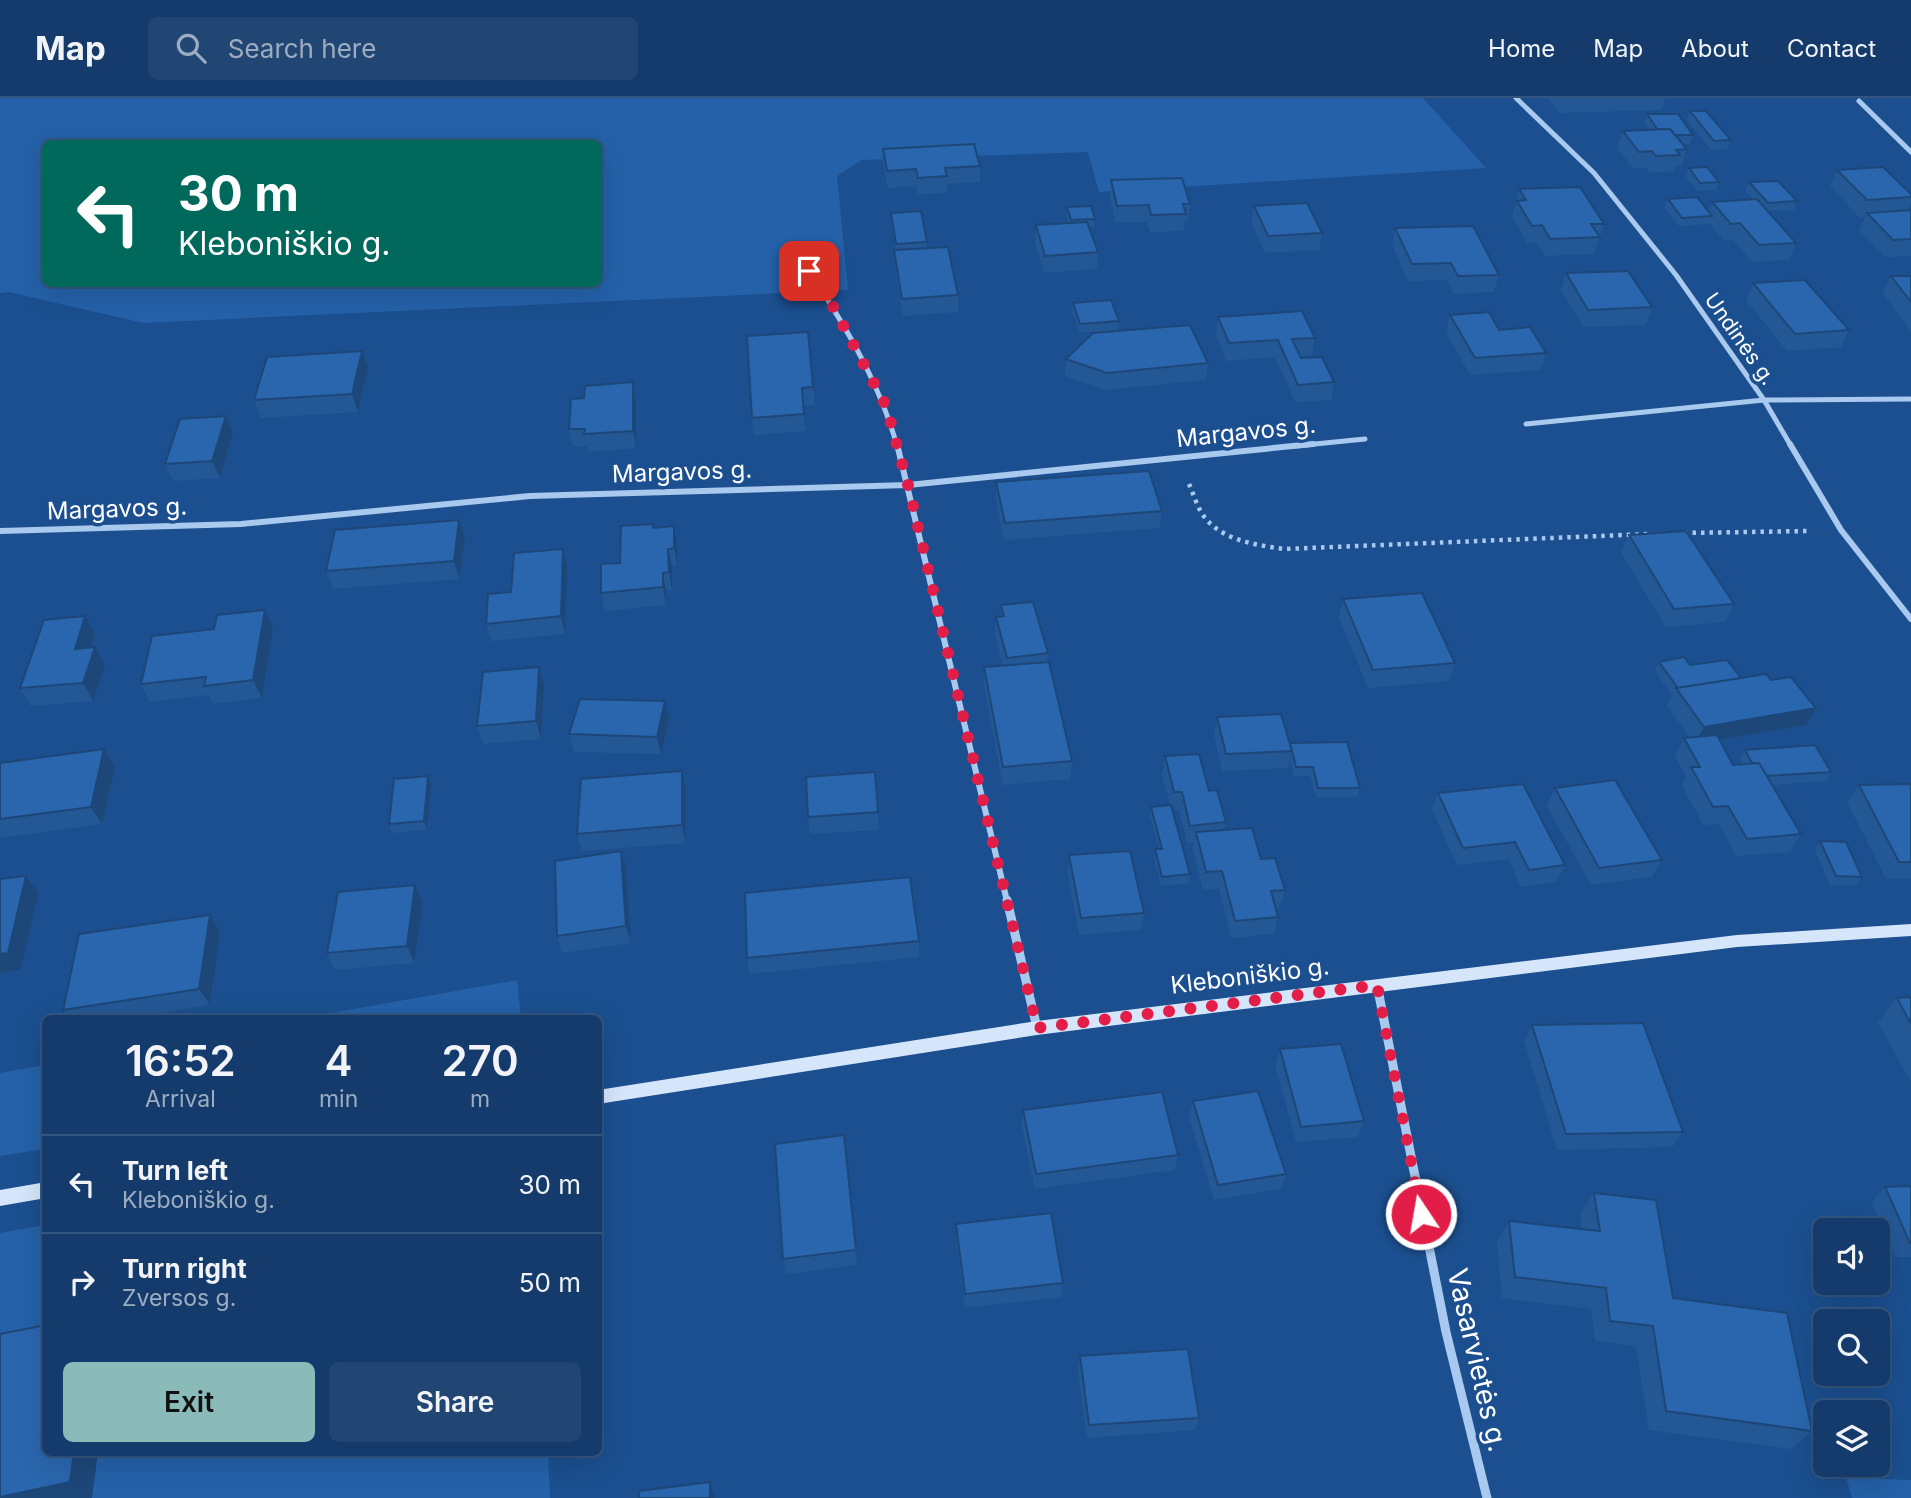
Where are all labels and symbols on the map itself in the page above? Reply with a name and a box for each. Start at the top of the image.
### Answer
pin [779,241,839,301]
street label: Undinės g. [1700,288,1781,390]
street label: Margavos g. [1175,410,1317,453]
street label: Margavos g. [611,455,753,488]
street label: Margavos g. [46,492,188,525]
street label: Kleboniškio g. [1169,951,1331,1000]
position arrow [1384,1177,1458,1251]
street label: Vasarvietės g. [1440,1265,1516,1455]

